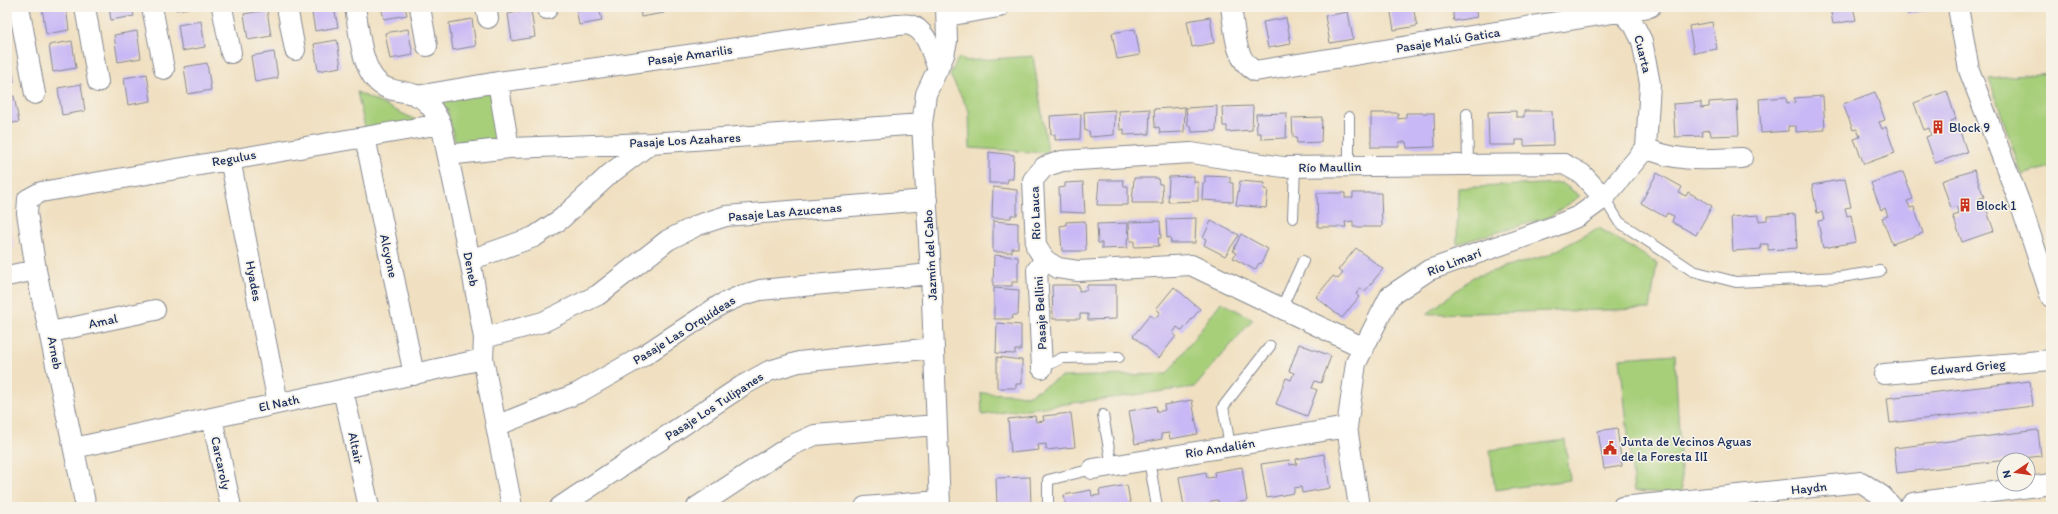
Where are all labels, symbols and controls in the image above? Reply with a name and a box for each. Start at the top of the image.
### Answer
street label: Pasaje Malú Gatica [1395,24,1501,56]
street label: Cuarta [1631,33,1655,75]
street label: Pasaje Amarilis [647,42,734,68]
building icon: Block 9 [1930,119,1946,135]
place label: Block 9 [1949,120,1990,135]
street label: Pasaje Los Azahares [629,130,741,150]
street label: Regulus [211,147,257,169]
street label: Río Maullin [1298,159,1362,175]
street label: Río Lauca [1027,186,1043,240]
building icon: Block 1 [1957,197,1973,213]
place label: Block 1 [1976,198,2016,213]
street label: Pasaje Las Azucenas [728,200,843,224]
street label: Jazmín del Cabo [920,209,940,301]
street label: Alcyone [377,233,401,279]
street label: Río Limarí [1425,245,1484,279]
street label: Deneb [460,250,482,288]
street label: Hyades [243,260,265,303]
street label: Pasaje Bellini [1031,276,1049,350]
street label: Pasaje Las Orquídeas [630,292,738,368]
street label: Amal [87,311,119,331]
street label: Arneb [44,335,66,371]
street label: Edward Grieg [1930,356,2007,378]
street label: Pasaje Los Tulipanes [662,368,766,443]
street label: El Nath [257,391,301,415]
street label: Altair [345,431,367,466]
place label: Junta de Vecinos Aguas de la Foresta III [1621,434,1752,464]
street label: Carcaroly [208,435,234,491]
street label: Río Andalién [1184,435,1257,461]
public building icon: Junta de Vecinos Aguas de la Foresta III [1602,440,1618,456]
north arrow [1996,452,2036,492]
text: N [2000,469,2014,479]
street label: Haydn [1790,479,1828,497]

